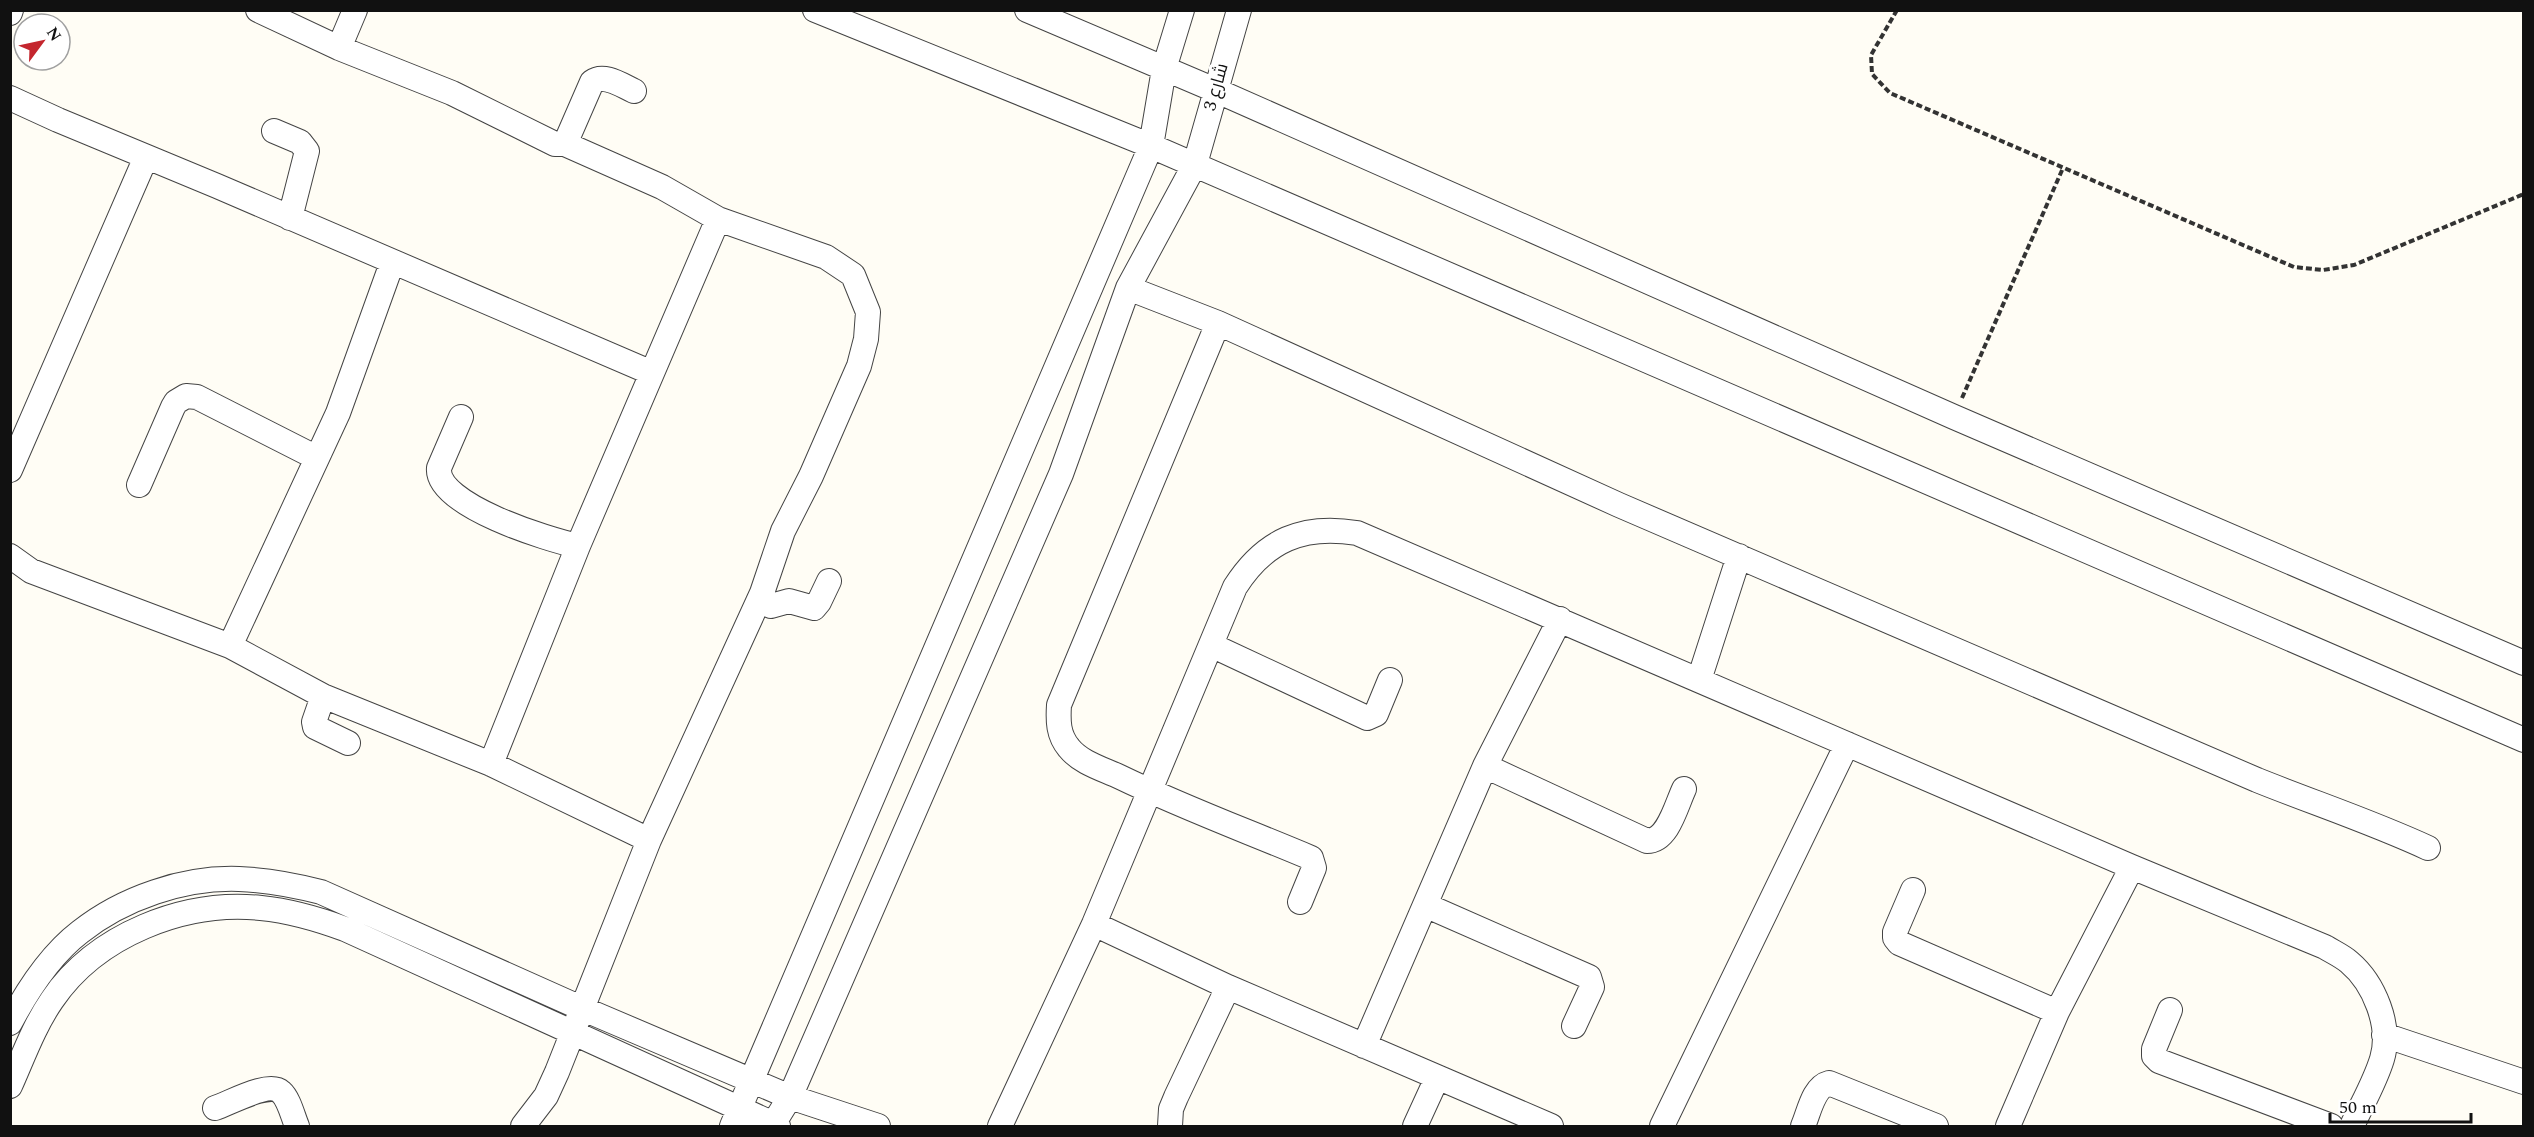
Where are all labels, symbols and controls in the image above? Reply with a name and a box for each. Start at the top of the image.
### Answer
north arrow [12,12,72,72]
text: N [40,22,67,46]
street label: شارع 3 [1196,60,1236,114]
scale bar [2330,1086,2471,1124]
text: 50 m [2339,1094,2377,1121]

